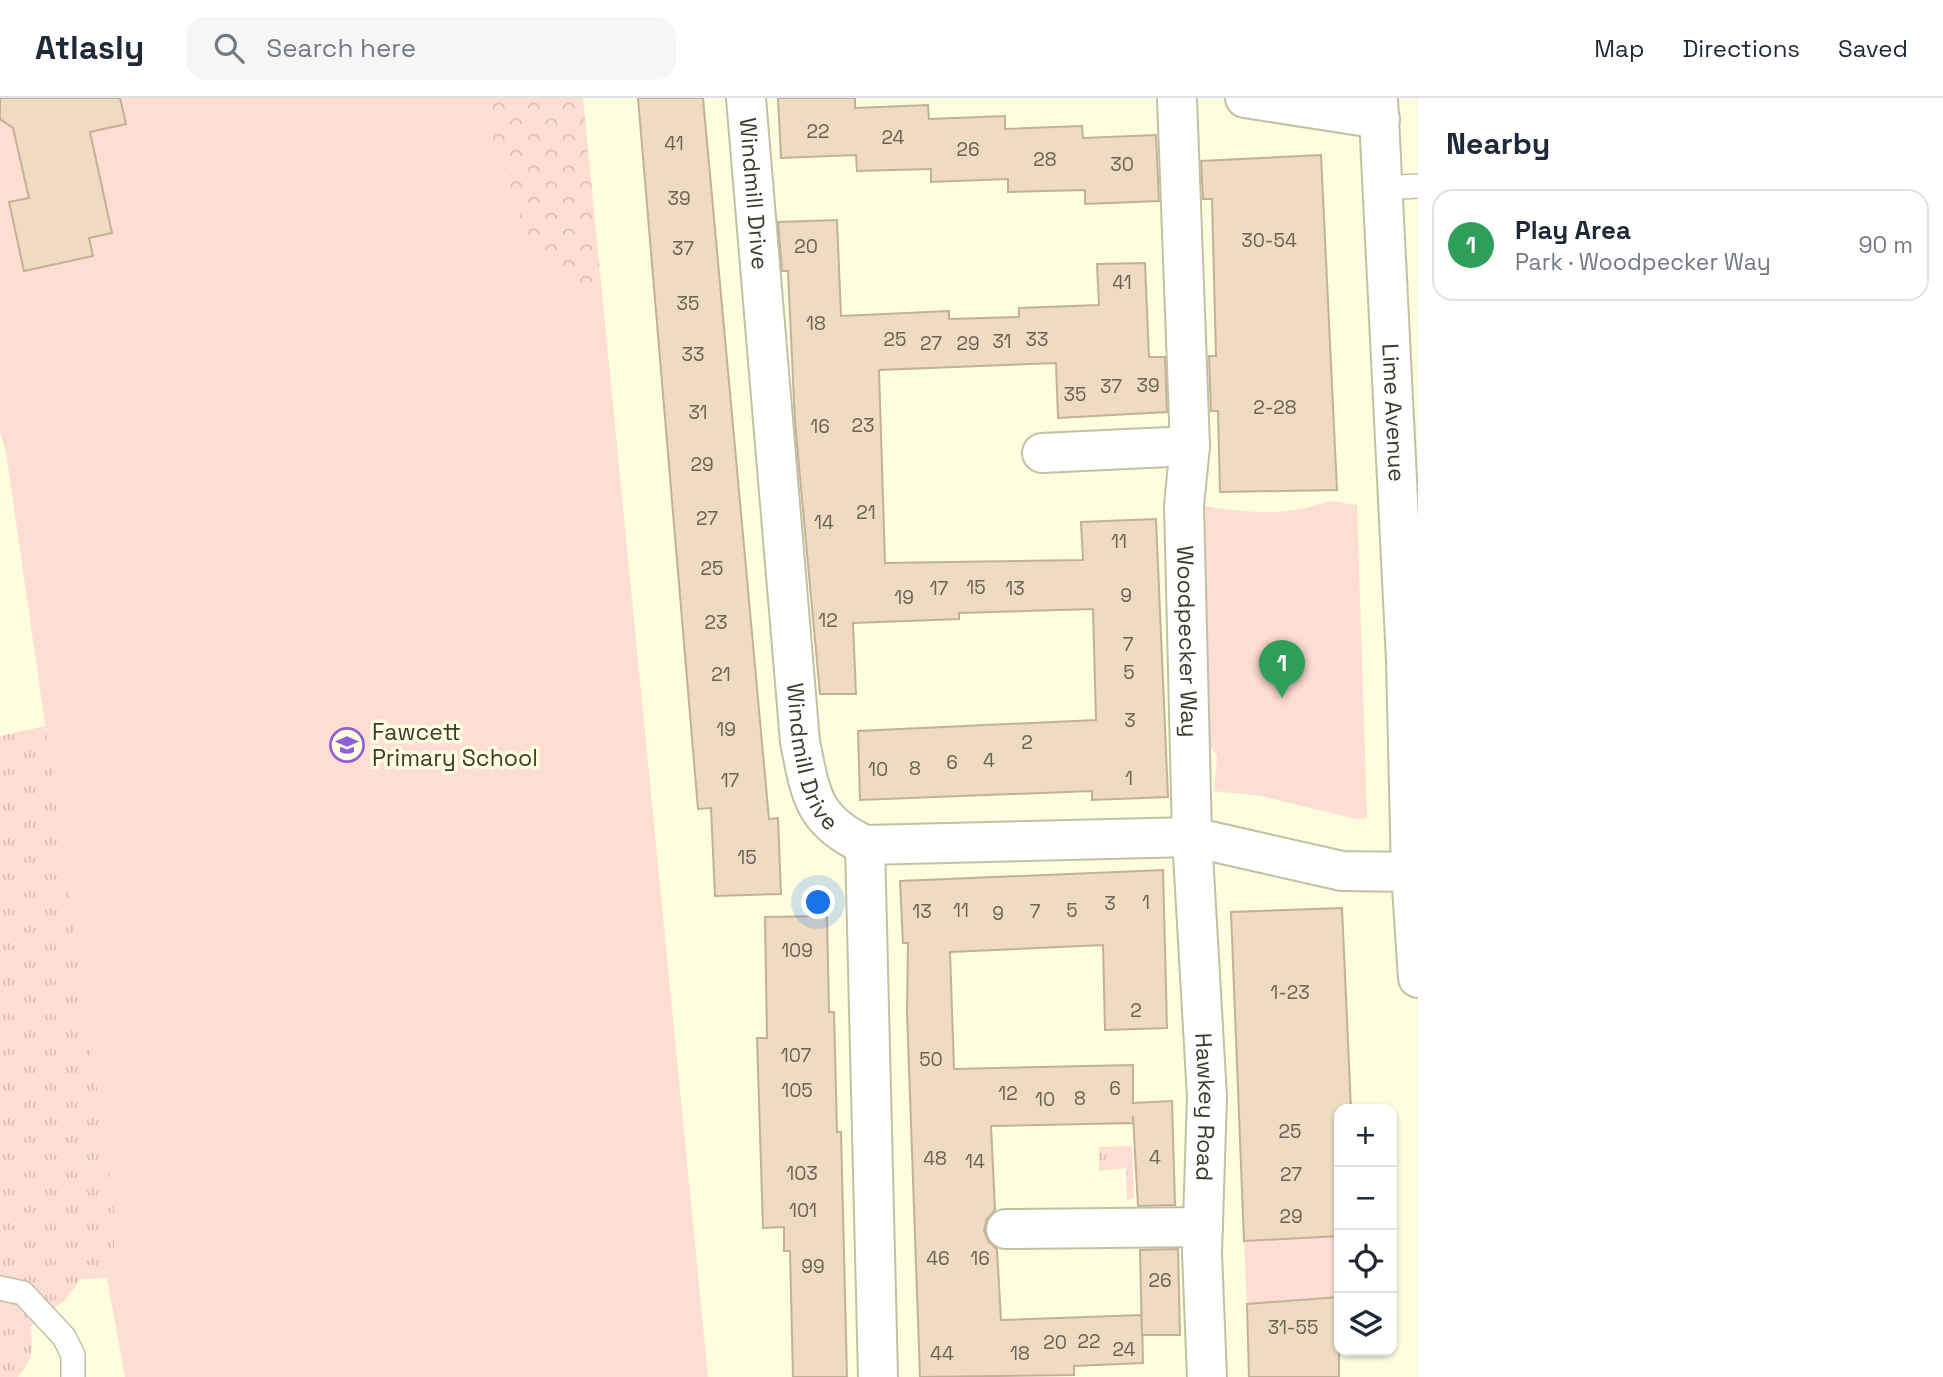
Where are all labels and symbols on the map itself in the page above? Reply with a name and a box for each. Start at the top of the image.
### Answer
street label: Windmill Drive [733,116,775,271]
house number: 22 [807,119,829,144]
house number: 24 [882,125,905,150]
house number: 41 [664,131,684,156]
house number: 26 [956,137,980,162]
house number: 28 [1033,147,1057,172]
house number: 30 [1110,152,1134,177]
house number: 39 [667,186,691,211]
house number: 30-54 [1241,228,1297,253]
house number: 20 [794,234,818,259]
house number: 37 [672,236,694,261]
house number: 41 [1112,270,1132,295]
house number: 35 [677,291,699,316]
house number: 18 [806,311,826,336]
house number: 25 [884,327,906,352]
house number: 33 [1026,327,1048,352]
house number: 31 [992,329,1012,354]
house number: 27 [920,331,942,356]
house number: 29 [956,331,980,356]
house number: 33 [682,342,704,367]
street label: Lime Avenue [1375,343,1412,483]
house number: 39 [1136,373,1160,398]
house number: 37 [1100,374,1122,399]
house number: 35 [1064,382,1086,407]
house number: 2-28 [1253,395,1297,420]
house number: 31 [688,400,708,425]
house number: 23 [852,413,874,438]
house number: 16 [810,414,830,439]
house number: 29 [690,452,714,477]
house number: 21 [856,500,876,525]
house number: 27 [696,506,718,531]
house number: 14 [814,510,834,535]
house number: 11 [1111,529,1127,554]
street label: Woodpecker Way [1170,545,1205,738]
house number: 25 [701,556,723,581]
house number: 15 [966,575,986,600]
house number: 17 [930,576,949,601]
house number: 13 [1005,576,1025,601]
house number: 9 [1120,583,1132,608]
house number: 19 [894,585,914,610]
house number: 12 [818,608,838,633]
house number: 23 [705,610,727,635]
house number: 7 [1123,632,1134,657]
pin: 1 [1259,640,1305,698]
house number: 5 [1123,660,1135,685]
house number: 21 [711,662,731,687]
street label: Windmill Drive [780,681,845,837]
house number: 3 [1124,708,1136,733]
place label: Fawcett Primary School [372,717,538,773]
house number: 19 [716,717,736,742]
school or university icon: Fawcett Primary School [328,726,366,764]
house number: 2 [1021,730,1033,755]
house number: 4 [983,748,995,773]
house number: 6 [946,750,958,775]
house number: 8 [909,756,921,781]
house number: 10 [868,757,888,782]
house number: 1 [1125,766,1133,791]
house number: 17 [721,768,740,793]
house number: 15 [737,845,757,870]
your location [801,885,835,919]
house number: 1 [1142,890,1150,915]
house number: 3 [1104,891,1116,916]
house number: 11 [953,898,969,923]
house number: 5 [1066,898,1078,923]
house number: 13 [912,899,932,924]
house number: 7 [1030,899,1041,924]
house number: 9 [992,901,1004,926]
house number: 109 [781,938,813,963]
house number: 1-23 [1270,980,1310,1005]
house number: 2 [1130,998,1142,1023]
street label: Hawkey Road [1188,1032,1222,1182]
house number: 107 [781,1043,812,1068]
house number: 50 [919,1047,943,1072]
house number: 6 [1109,1076,1121,1101]
house number: 105 [781,1078,813,1103]
house number: 12 [998,1081,1018,1106]
house number: 8 [1074,1086,1086,1111]
house number: 10 [1035,1087,1055,1112]
house number: 25 [1279,1119,1301,1144]
house number: 4 [1149,1145,1161,1170]
house number: 48 [923,1146,947,1171]
house number: 14 [965,1149,985,1174]
house number: 103 [786,1161,818,1186]
house number: 27 [1280,1162,1302,1187]
house number: 101 [789,1198,817,1223]
house number: 29 [1279,1204,1303,1229]
house number: 46 [926,1246,950,1271]
house number: 16 [970,1246,990,1271]
house number: 99 [801,1254,825,1279]
house number: 26 [1148,1268,1172,1293]
house number: 31-55 [1268,1315,1318,1340]
house number: 22 [1078,1329,1100,1354]
house number: 20 [1043,1330,1067,1355]
house number: 24 [1113,1337,1136,1362]
house number: 44 [930,1341,954,1366]
house number: 18 [1010,1341,1030,1366]

